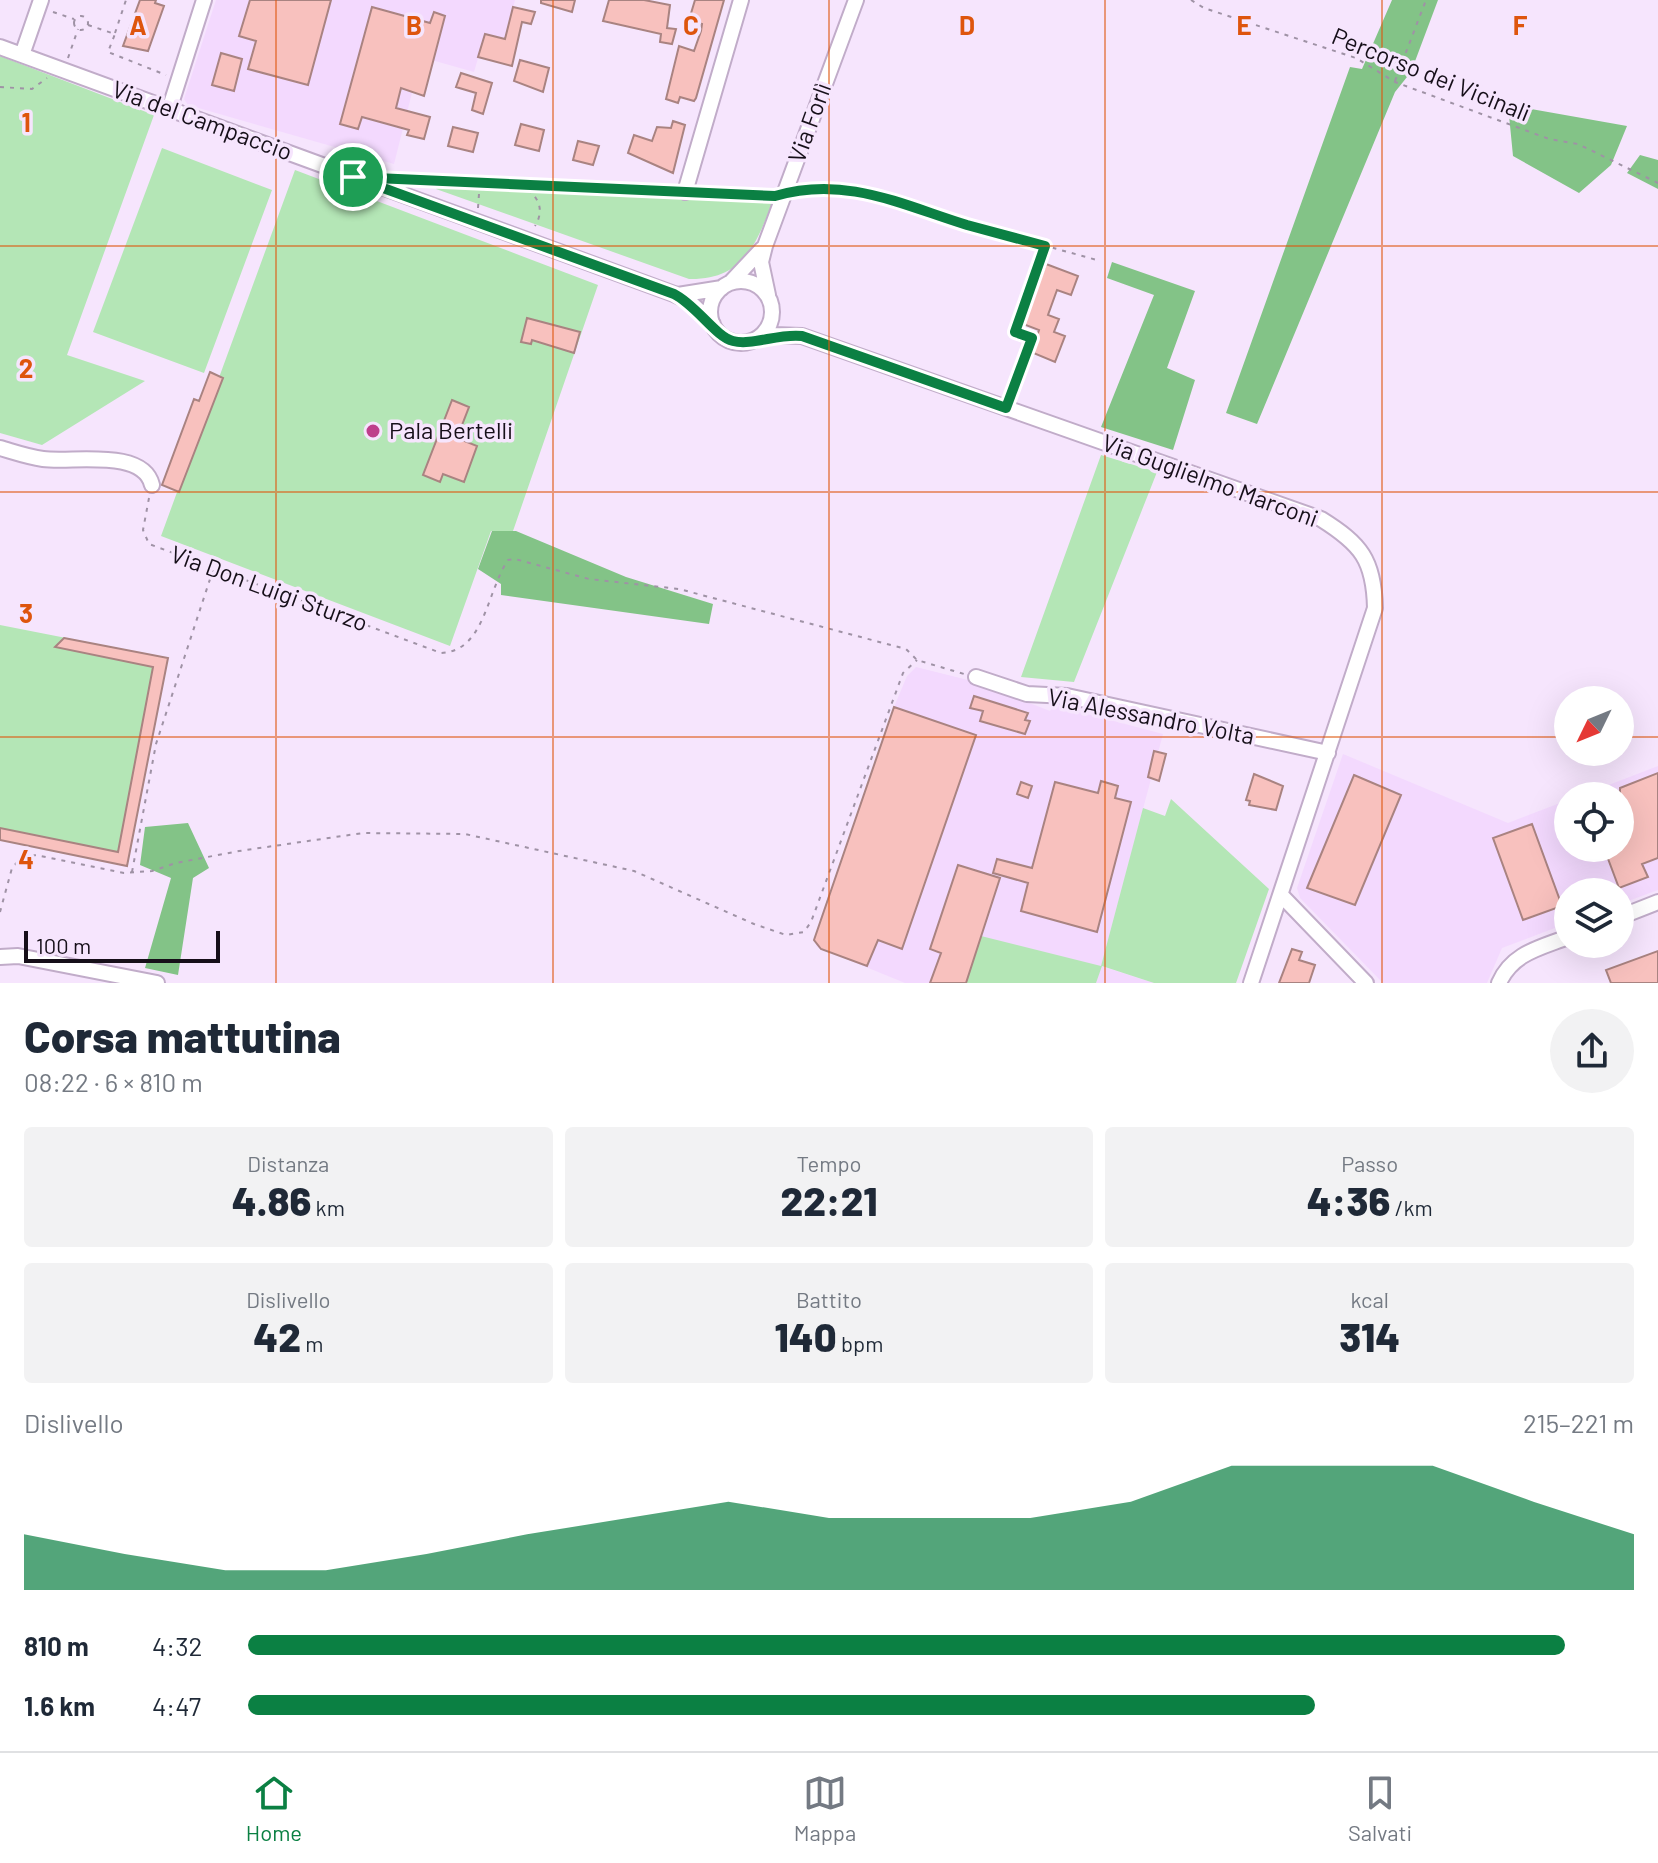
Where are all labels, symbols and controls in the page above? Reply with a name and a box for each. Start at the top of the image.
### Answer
text: A [129,9,147,40]
text: B [406,9,422,40]
text: C [683,9,699,40]
text: D [959,9,975,40]
text: E [1236,9,1252,40]
text: F [1513,9,1528,40]
street label: Percorso dei Vicinali [1328,21,1535,127]
street label: Via del Campaccio [108,74,297,166]
street label: Via Forlì [781,79,836,166]
text: 1 [21,106,31,137]
pin [319,143,387,211]
icon: arrive [331,155,375,199]
text: 2 [19,352,33,383]
place label: Pala Bertelli [389,415,513,444]
marker: Pala Bertelli [364,422,382,440]
street label: Via Guglielmo Marconi [1099,427,1323,532]
street label: Via Don Luigi Sturzo [167,538,372,637]
text: 3 [19,597,33,628]
street label: Via Alessandro Volta [1045,681,1257,750]
north arrow [1554,686,1634,766]
map controls [1554,686,1634,958]
button: locate [1554,782,1634,862]
text: 4 [18,843,34,874]
button: layers [1554,878,1634,958]
scale bar [24,927,220,963]
text: 100 m [36,932,91,958]
text: Corsa mattutina [24,1009,341,1062]
button: share [1550,1009,1634,1093]
text: 08:22 · 6 × 810 m [24,1066,203,1097]
text: Distanza [247,1150,329,1176]
text: Tempo [797,1150,861,1176]
text: Passo [1341,1150,1398,1176]
text: 4.86 [232,1176,311,1224]
text: 22:21 [780,1176,878,1224]
text: 4:36 [1307,1176,1390,1224]
text: km [311,1194,345,1220]
text: /km [1390,1194,1433,1220]
text: Dislivello [246,1286,331,1312]
text: Battito [796,1286,862,1312]
text: kcal [1350,1286,1389,1312]
text: 42 [253,1312,301,1360]
text: 140 [775,1312,837,1360]
text: 314 [1339,1312,1400,1360]
text: m [301,1330,323,1356]
text: bpm [837,1330,883,1356]
text: Dislivello [24,1407,124,1438]
text: 215–221 m [1523,1407,1634,1438]
text: 810 m [24,1630,89,1661]
text: 4:32 [152,1630,202,1661]
text: 1.6 km [24,1690,95,1721]
text: 4:47 [152,1690,201,1721]
tab: Home [246,1771,302,1845]
tab: Mappa [794,1771,856,1845]
tab: Salvati [1348,1771,1412,1845]

